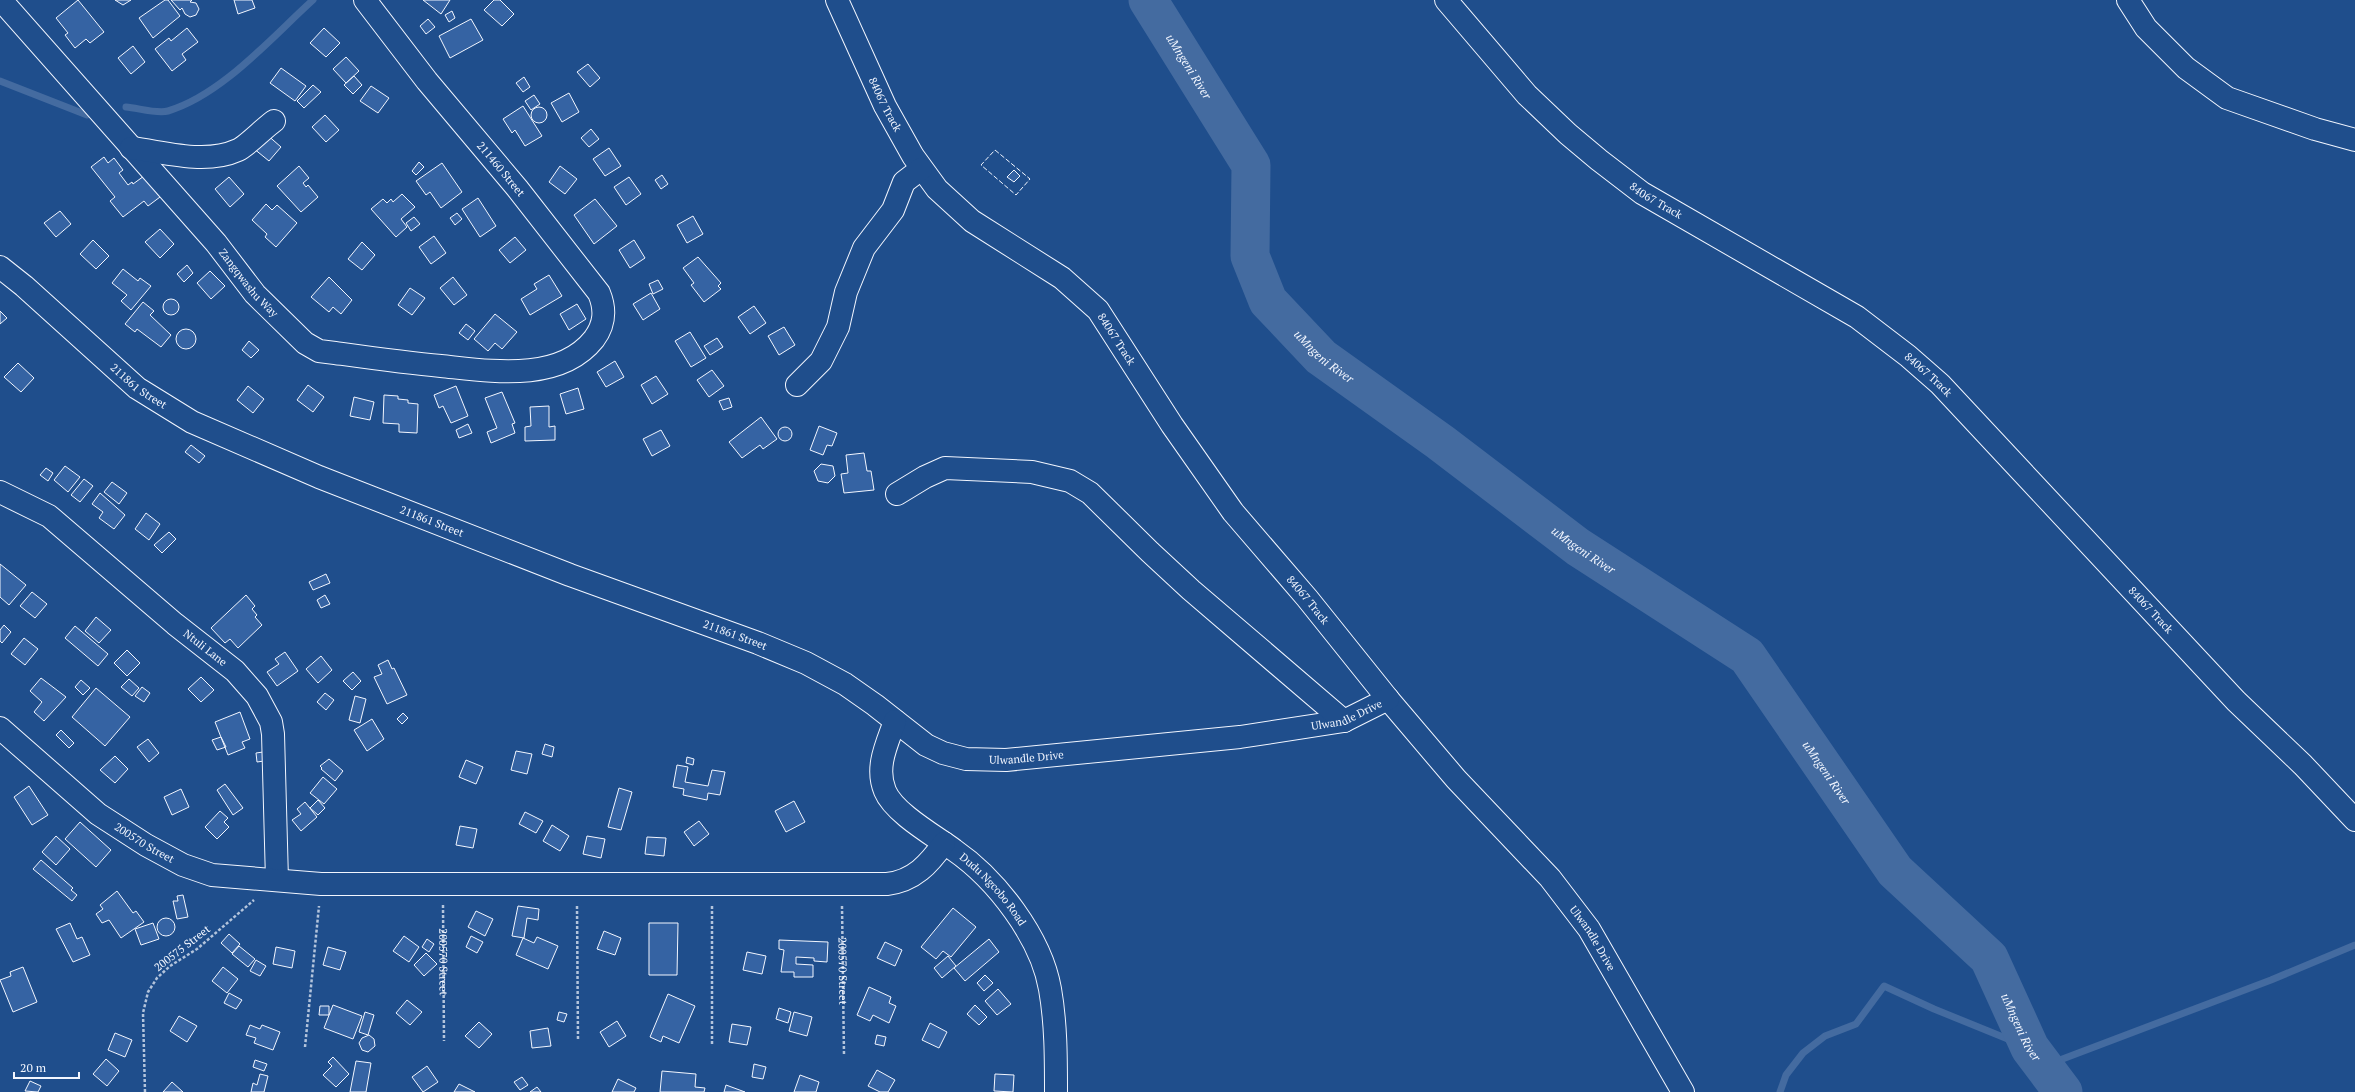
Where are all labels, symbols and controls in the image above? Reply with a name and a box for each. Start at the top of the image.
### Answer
water label: uMngeni River [1163,31,1216,103]
street label: 84067 Track [866,75,905,134]
street label: 211460 Street [474,139,528,199]
street label: 84067 Track [1627,179,1685,222]
street label: Zangqwashu Way [216,246,282,320]
street label: 84067 Track [1095,310,1139,368]
water label: uMngeni River [1292,326,1358,386]
street label: 84067 Track [1902,349,1955,400]
street label: 211861 Street [107,360,169,412]
street label: 211861 Street [398,502,466,540]
water label: uMngeni River [1549,522,1619,577]
street label: 84067 Track [1284,572,1332,627]
street label: 84067 Track [2126,583,2176,636]
street label: 211861 Street [701,617,769,653]
street label: Ntuli Lane [181,626,230,669]
street label: Ulwandle Drive [1310,696,1385,733]
water label: uMngeni River [1800,738,1855,808]
street label: Ulwandle Drive [989,747,1065,767]
street label: 200570 Street [112,819,177,866]
street label: Dudu Ngcobo Road [957,850,1029,928]
street label: Ulwandle Drive [1567,903,1619,974]
street label: 200575 Street [151,922,213,974]
street label: 200570 Street [436,928,451,996]
street label: 200570 Street [835,937,850,1005]
water label: uMngeni River [1998,991,2045,1065]
scale bar [14,1054,79,1080]
text: 20 m [20,1060,47,1075]

